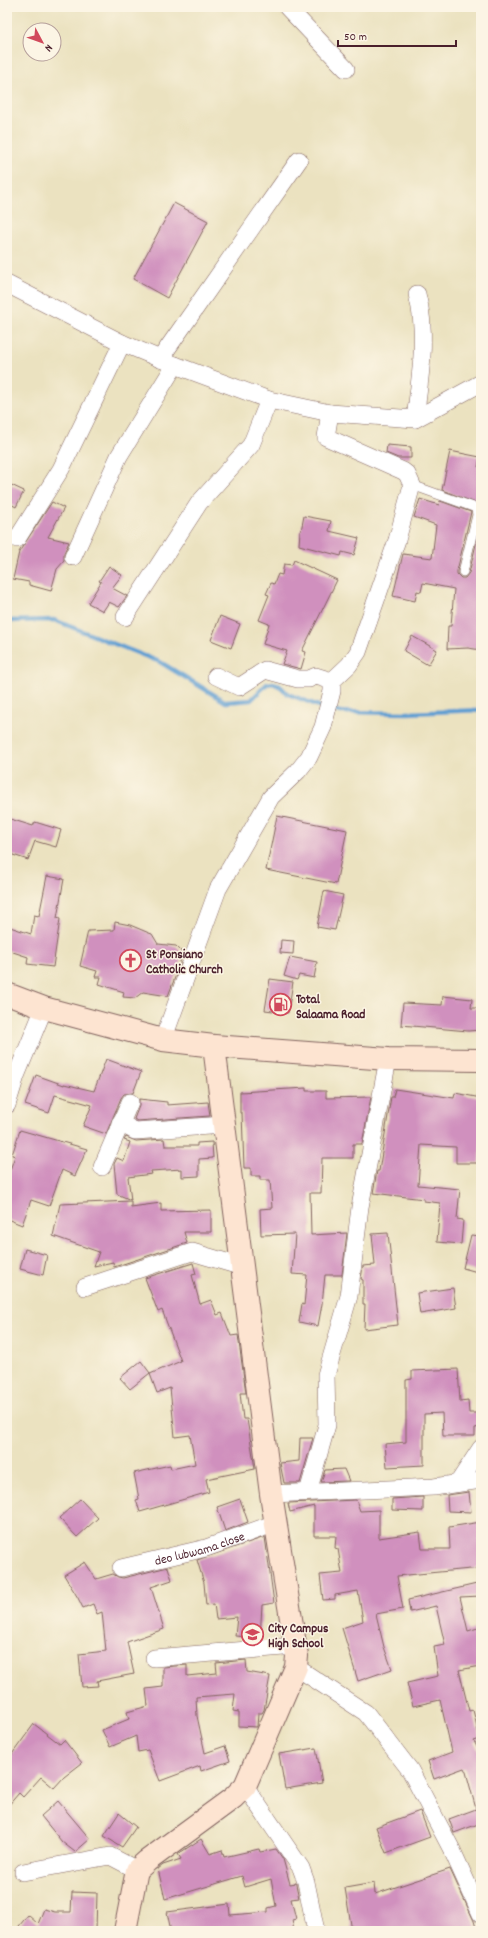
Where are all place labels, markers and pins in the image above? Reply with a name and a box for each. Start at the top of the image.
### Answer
place label: St Ponsiano Catholic Church [146,946,223,980]
church icon: St Ponsiano Catholic Church [117,947,143,973]
place label: Total Salaama Road [296,991,365,1025]
fuel station icon: Total Salaama Road [268,992,294,1018]
place label: City Campus High School [268,1620,329,1654]
school or university icon: City Campus High School [240,1621,266,1647]

